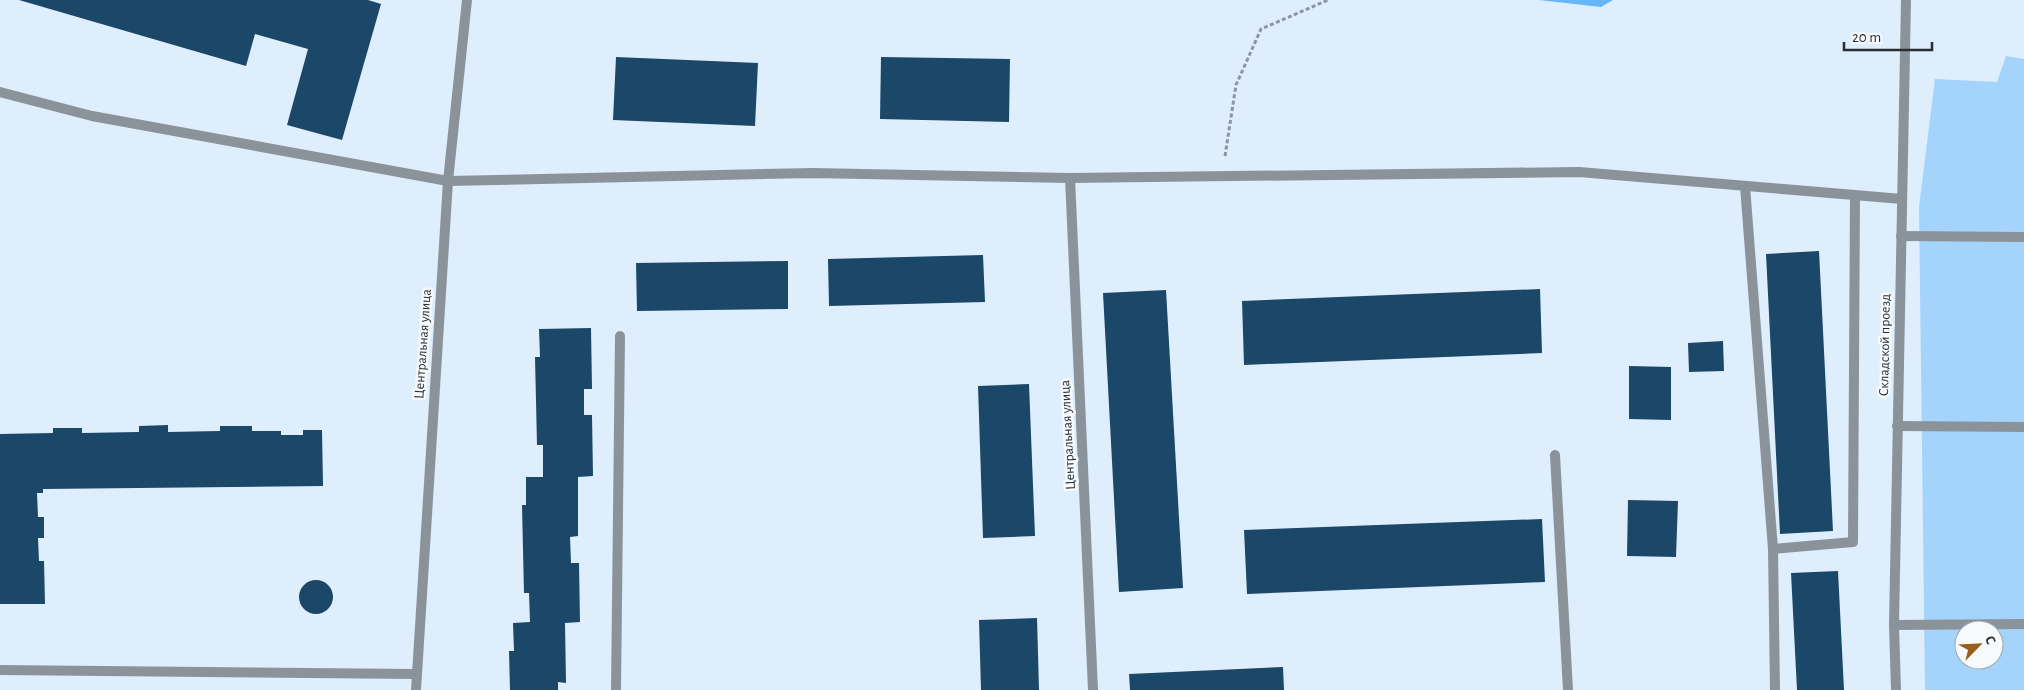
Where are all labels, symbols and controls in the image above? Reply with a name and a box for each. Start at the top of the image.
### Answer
scale bar [1844,20,1932,52]
text: 20 m [1852,30,1881,45]
street label: Центральная улица [412,288,434,399]
street label: Складской проезд [1877,294,1893,396]
street label: Центральная улица [1058,379,1078,490]
north arrow [1954,620,2004,670]
text: С [1982,634,1998,647]

